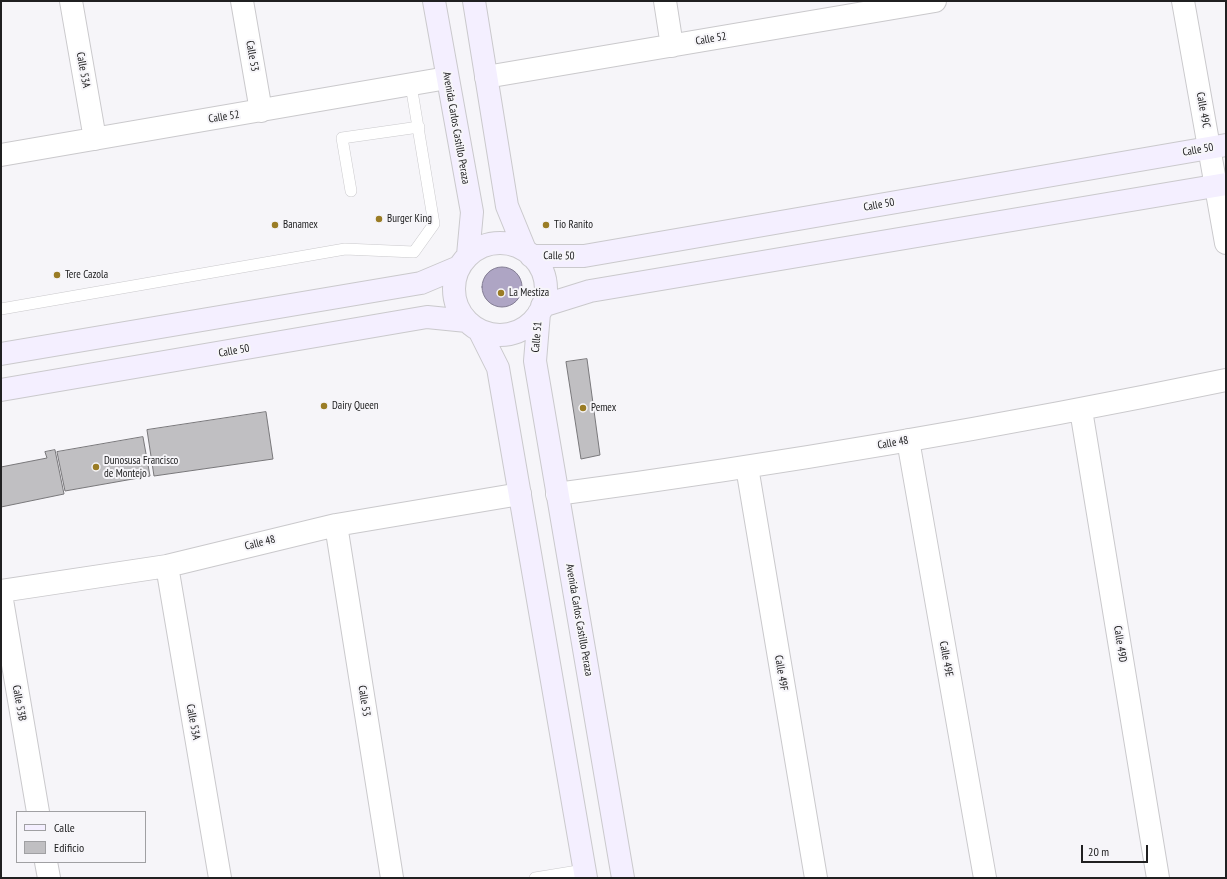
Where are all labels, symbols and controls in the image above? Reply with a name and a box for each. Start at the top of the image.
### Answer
street label: Calle 52 [694,30,728,48]
street label: Calle 53 [243,39,261,73]
street label: Calle 53A [73,51,93,89]
street label: Avenida Carlos Castillo Peraza [440,71,472,185]
street label: Calle 49C [1193,91,1213,129]
street label: Calle 52 [208,108,240,126]
street label: Calle 50 [1181,141,1215,159]
street label: Calle 50 [862,196,896,214]
place label: Burger King [387,212,432,226]
marker: Burger King [374,214,384,224]
place label: Banamex [283,218,318,232]
place label: Tio Ranito [554,218,593,232]
marker: Banamex [270,220,280,230]
marker: Tio Ranito [541,220,551,230]
street label: Calle 50 [543,249,575,263]
place label: Tere Cazola [65,268,108,282]
marker: Tere Cazola [52,270,62,280]
place label: La Mestiza [509,286,549,300]
marker: La Mestiza [496,288,506,298]
street label: Calle 51 [529,321,545,353]
street label: Calle 50 [217,342,251,360]
place label: Dairy Queen [332,399,379,413]
marker: Dairy Queen [319,401,329,411]
place label: Pemex [591,401,616,415]
marker: Pemex [578,403,588,413]
street label: Calle 48 [876,434,910,452]
place label: Dunosusa Francisco de Montejo [104,454,178,480]
marker: Dunosusa Francisco de Montejo [91,462,101,472]
street label: Calle 48 [243,533,277,553]
street label: Avenida Carlos Castillo Peraza [563,563,595,677]
street label: Calle 49D [1111,625,1129,663]
street label: Calle 49E [936,640,956,678]
street label: Calle 49F [772,654,790,692]
street label: Calle 53B [9,684,29,722]
street label: Calle 53 [355,685,373,717]
street label: Calle 53A [183,703,203,741]
legend [16,811,146,863]
text: Calle [54,820,75,835]
scale bar [1083,837,1150,863]
text: Edificio [54,840,84,855]
text: 20 m [1088,844,1109,859]

